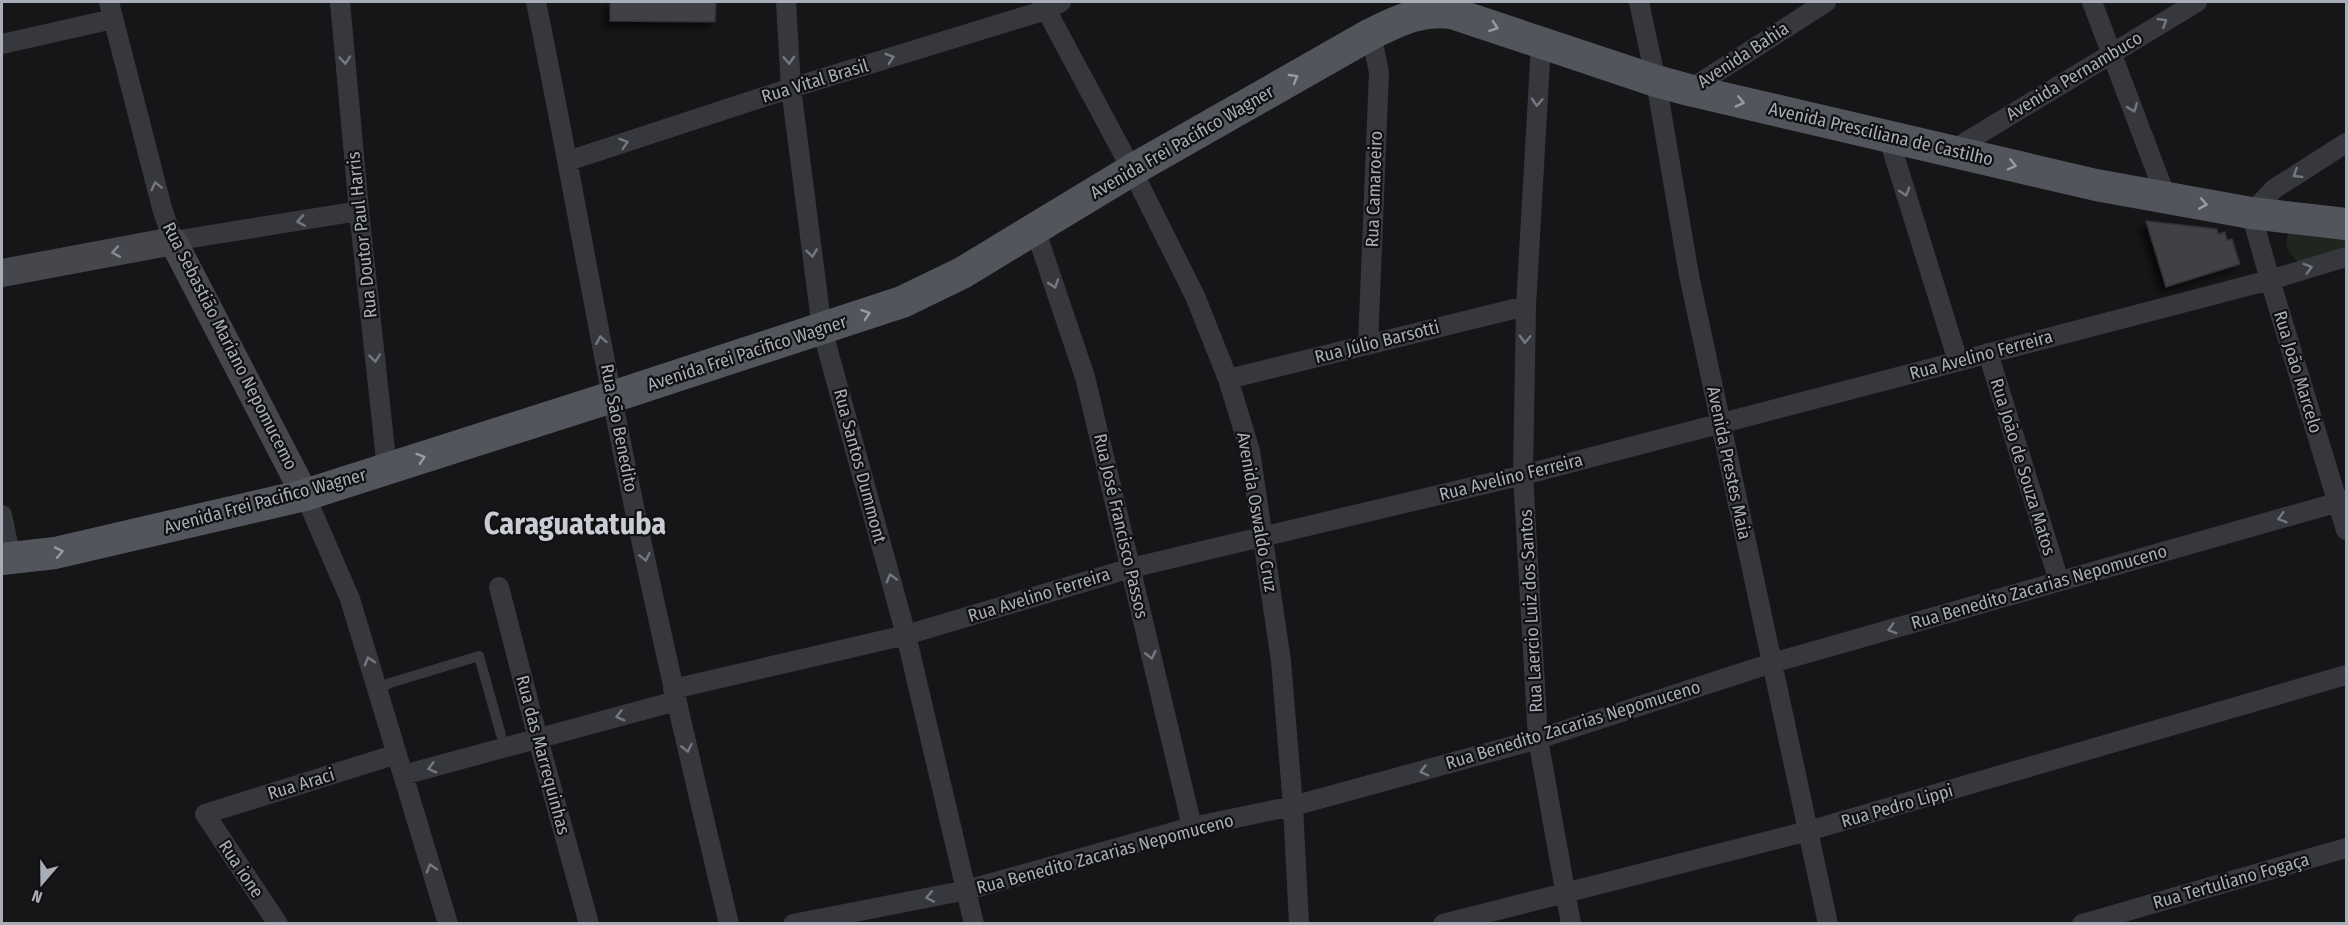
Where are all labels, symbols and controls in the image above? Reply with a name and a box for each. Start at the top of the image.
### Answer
street label: Avenida Bahia [1693,17,1793,93]
one-way arrow [2157,18,2167,30]
one-way arrow [1488,20,1498,33]
street label: Avenida Pernambuco [2002,27,2146,125]
one-way arrow [884,52,895,65]
street label: Rua Vital Brasil [759,54,871,108]
one-way arrow [338,55,351,64]
one-way arrow [783,55,796,64]
one-way arrow [1287,74,1298,85]
street label: Avenida Frei Pacifico Wagner [1086,80,1278,204]
one-way arrow [1735,94,1745,107]
street label: Avenida Presciliana de Castilho [1767,97,1995,171]
one-way arrow [1531,98,1544,107]
one-way arrow [2125,102,2138,113]
street label: Rua Camaroeiro [1361,130,1387,248]
one-way arrow [618,137,629,150]
street label: Rua Doutor Paul Harris [342,150,382,319]
one-way arrow [2007,158,2017,171]
one-way arrow [2293,167,2304,178]
one-way arrow [151,181,163,191]
one-way arrow [1898,186,1911,197]
one-way arrow [2198,197,2208,210]
one-way arrow [296,214,305,226]
street label: Rua Sebastião Mariano Nepomucemo [158,219,302,473]
one-way arrow [111,245,121,258]
one-way arrow [806,249,818,258]
one-way arrow [2302,263,2313,275]
one-way arrow [1046,278,1059,289]
one-way arrow [860,308,871,321]
street label: Rua João Marcelo [2269,308,2327,436]
street label: Avenida Frei Pacifico Wagner [644,310,850,396]
street label: Rua Júlio Barsotti [1312,316,1442,368]
street label: Rua Avelino Ferreira [1907,325,2055,385]
one-way arrow [1519,334,1531,343]
one-way arrow [595,335,608,345]
one-way arrow [368,354,381,363]
street label: Rua São Benedito [596,362,642,494]
street label: Rua João de Souza Matos [1986,376,2060,558]
street label: Avenida Prestes Maia [1702,385,1756,542]
street label: Rua Santos Dummont [829,386,891,546]
street label: Avenida Oswaldo Cruz [1232,430,1282,594]
street label: Rua José Francisco Passos [1089,431,1153,621]
street label: Rua Avelino Ferreira [1437,448,1585,505]
one-way arrow [415,452,426,465]
street label: Avenida Frei Pacifico Wagner [161,463,369,539]
district label: Caraguatatuba [484,506,666,542]
street label: Rua Laercio Luiz dos Santos [1515,508,1547,713]
one-way arrow [2277,511,2288,523]
street label: Rua Benedito Zacarias Nepomuceno [1909,540,2169,634]
one-way arrow [54,546,64,559]
one-way arrow [638,552,651,562]
street label: Rua Avelino Ferreira [965,563,1113,627]
one-way arrow [885,573,898,583]
one-way arrow [1887,622,1898,634]
one-way arrow [1144,650,1157,660]
one-way arrow [364,656,376,667]
street label: Rua das Marrequinhas [511,673,575,837]
street label: Rua Benedito Zacarias Nepomuceno [1443,676,1703,774]
one-way arrow [615,709,626,721]
one-way arrow [680,742,693,752]
one-way arrow [427,760,437,773]
street label: Rua Araci [265,763,337,805]
one-way arrow [1419,763,1429,776]
street label: Rua Pedro Lippi [1839,780,1955,832]
street label: Rua Benedito Zacarias Nepomuceno [974,809,1236,899]
street label: Rua ione [214,836,268,902]
street label: Rua Tertuliano Fogaça [2150,848,2312,914]
north arrow [12,853,72,913]
one-way arrow [426,863,438,873]
text: N [29,886,45,907]
one-way arrow [926,890,936,903]

